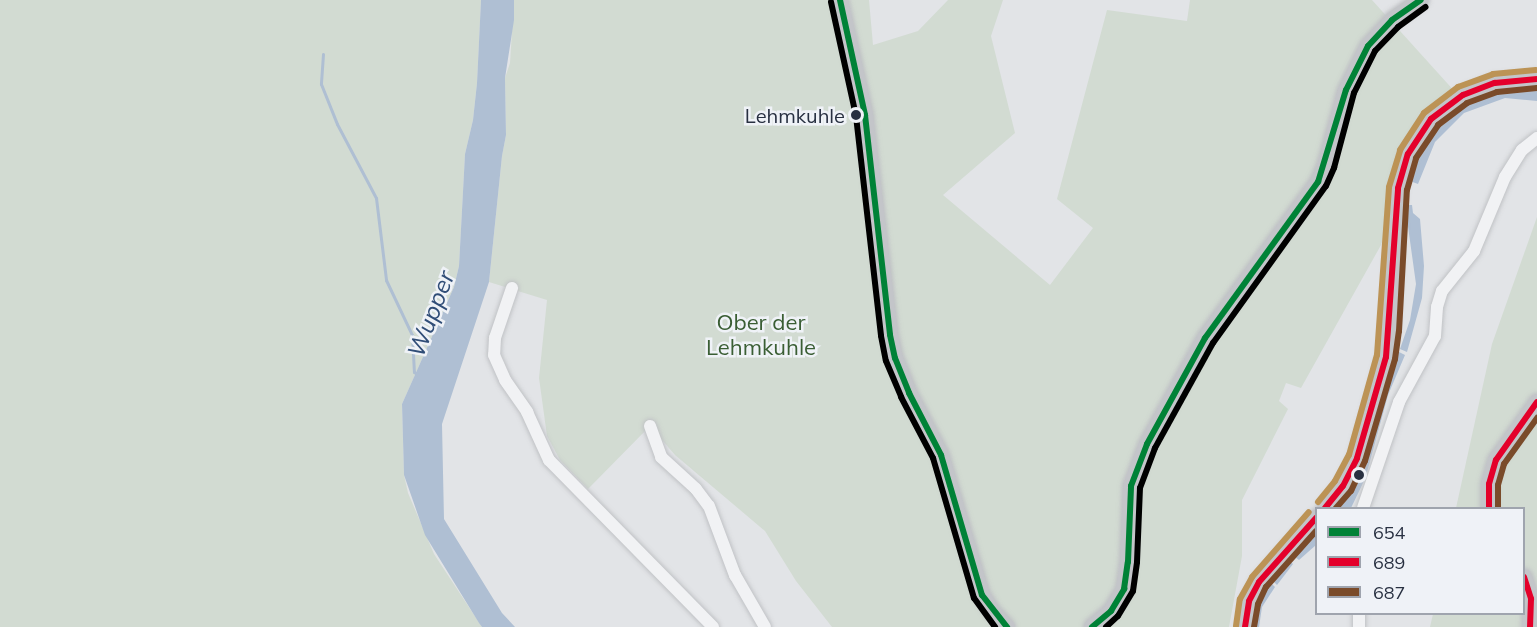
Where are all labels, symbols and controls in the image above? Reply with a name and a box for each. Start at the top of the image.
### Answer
place label: Lehmkuhle [745,103,845,127]
marker: Lehmkuhle [850,109,862,121]
water label: Wupper [401,267,461,361]
park label: Ober der Lehmkuhle [706,309,816,360]
unlabelled marker [1353,469,1365,481]
legend [1315,507,1525,615]
text: 654 [1373,521,1405,544]
text: 689 [1373,551,1405,574]
text: 687 [1373,581,1405,604]

